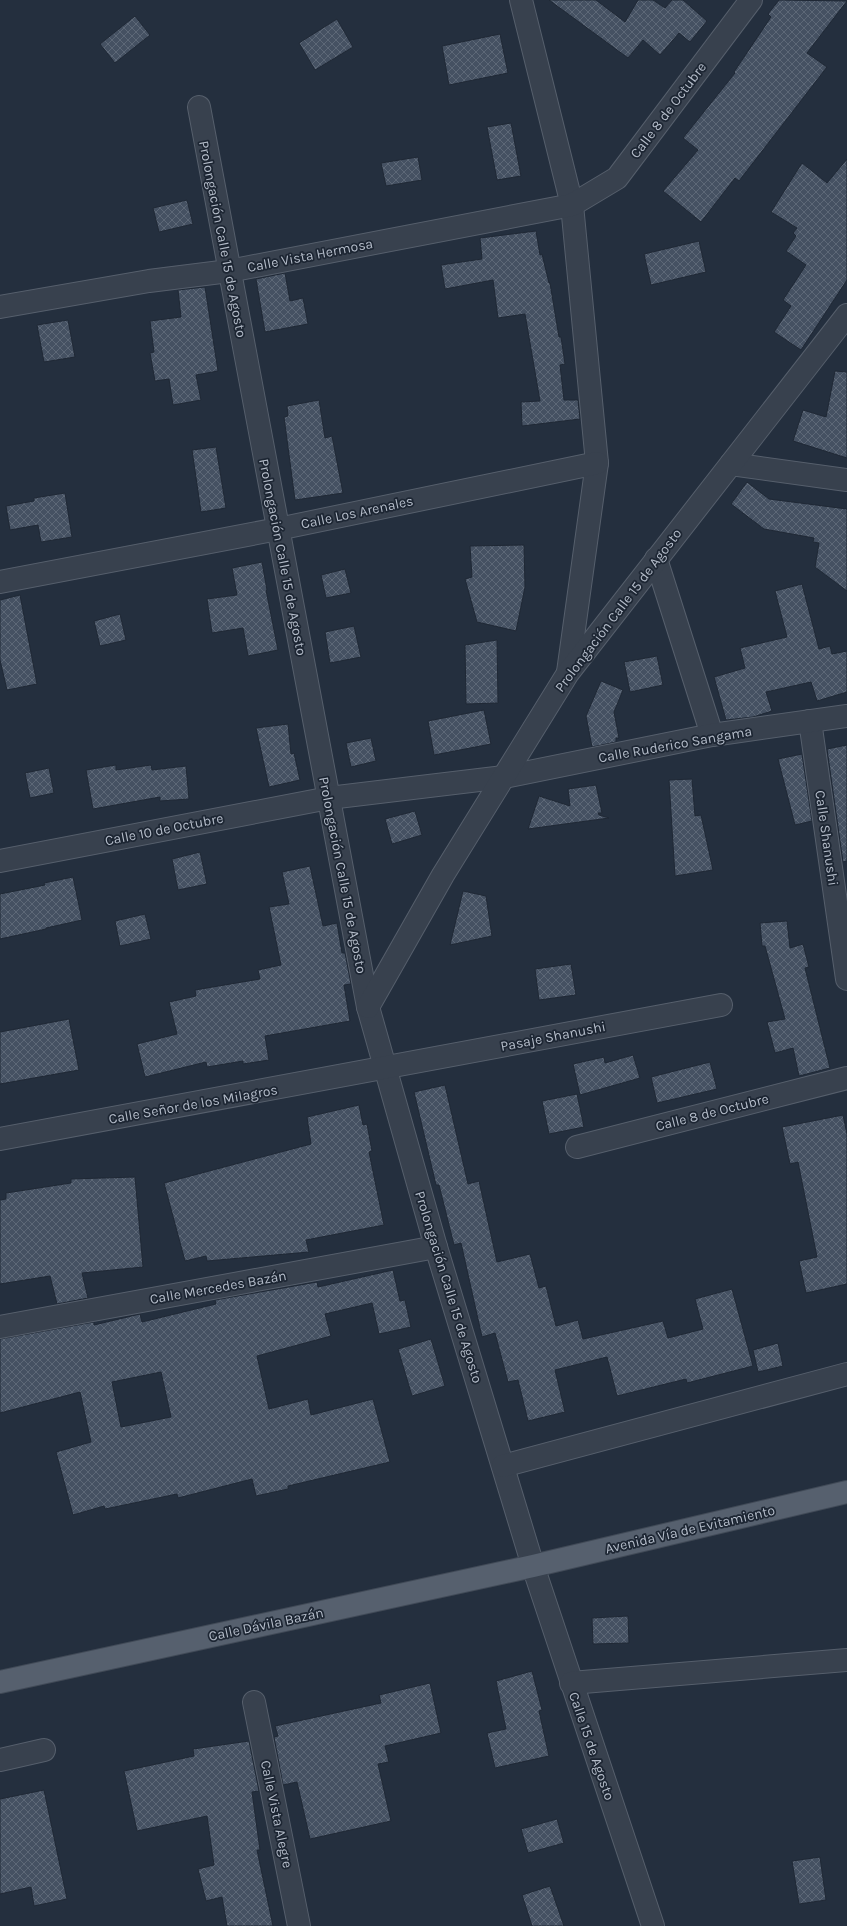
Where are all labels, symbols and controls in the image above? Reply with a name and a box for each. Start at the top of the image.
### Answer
street label: Calle 8 de Octubre [627,59,710,162]
street label: Prolongación Calle 15 de Agosto [195,139,250,339]
street label: Calle Vista Hermosa [246,235,374,276]
street label: Prolongación Calle 15 de Agosto [255,457,310,657]
street label: Calle Los Arenales [299,492,415,533]
street label: Prolongación Calle 15 de Agosto [551,525,685,695]
street label: Calle Ruderico Sangama [597,723,753,766]
street label: Prolongación Calle 15 de Agosto [315,775,370,975]
street label: Calle Shanushi [811,789,842,887]
street label: Calle 10 de Octubre [103,810,225,849]
street label: Pasaje Shanushi [499,1018,607,1055]
street label: Calle Señor de los Milagros [107,1081,279,1128]
street label: Calle 8 de Octubre [654,1090,770,1135]
street label: Prolongación Calle 15 de Agosto [411,1189,486,1385]
street label: Calle Mercedes Bazán [148,1267,288,1308]
street label: Avenida Vía de Evitamiento [604,1502,777,1557]
street label: Calle Dávila Bazán [207,1604,325,1645]
street label: Calle 15 de Agosto [565,1690,618,1802]
street label: Calle Vista Alegre [257,1759,296,1870]

